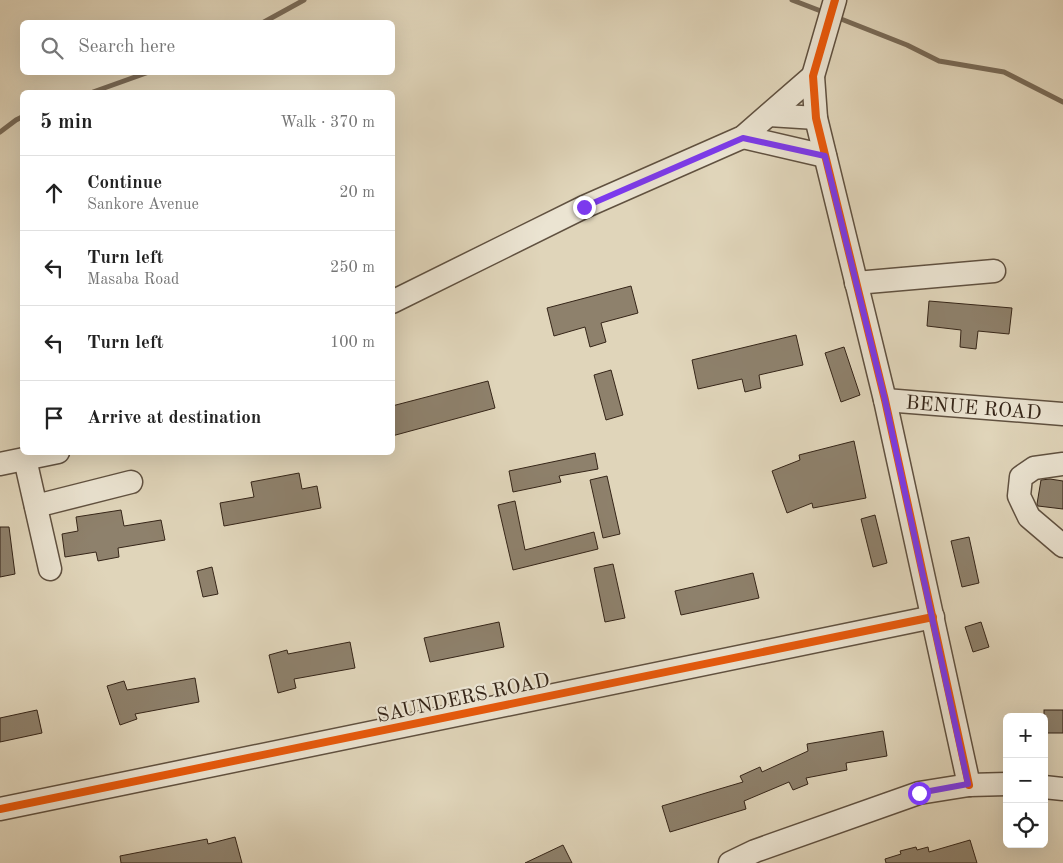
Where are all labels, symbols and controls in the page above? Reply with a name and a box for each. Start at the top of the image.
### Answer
search box [20,20,395,75]
icon: search [38,34,66,62]
text: Search here [78,38,175,57]
text: 5 min [40,112,93,133]
text: Walk · 370 m [280,115,375,131]
text: Continue [87,174,162,193]
icon: ahead [40,179,68,207]
text: 20 m [339,185,375,201]
route end [573,196,596,219]
text: Sankore Avenue [87,197,199,213]
text: Turn left [87,249,164,268]
icon: left [40,254,68,282]
text: 250 m [330,260,375,276]
text: Masaba Road [87,272,179,288]
icon: left [40,329,68,357]
text: Turn left [87,334,164,353]
text: 100 m [330,335,375,351]
street label: BENUE ROAD [905,394,1042,424]
icon: arrive [40,404,68,432]
text: Arrive at destination [87,409,261,428]
street label: SAUNDERS ROAD [375,671,552,727]
map controls [1003,713,1048,848]
button: + [1003,713,1048,758]
button: − [1003,758,1048,803]
route start [908,782,931,805]
button: locate [1003,803,1048,848]

